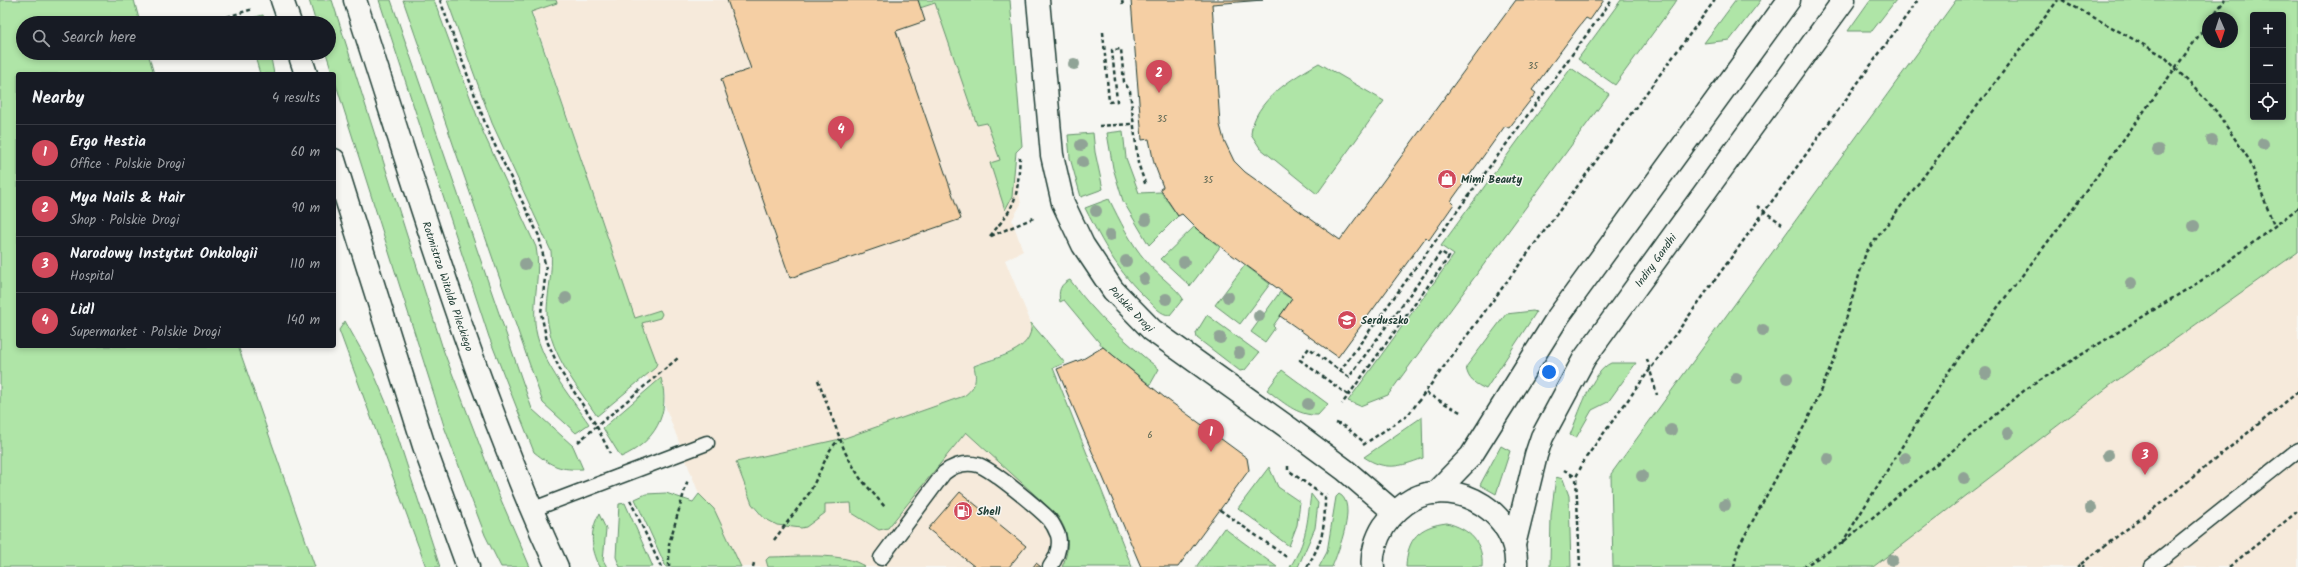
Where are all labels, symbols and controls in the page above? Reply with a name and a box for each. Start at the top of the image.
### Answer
north arrow [2202,12,2238,48]
map controls [2250,12,2286,120]
button: + [2250,12,2286,48]
search box [16,16,336,60]
text: Search here [62,26,136,50]
icon: search [30,27,52,49]
button: − [2250,48,2286,84]
house number: 35 [1528,59,1539,74]
pin: 2 [1146,60,1172,93]
button: locate [2250,84,2286,120]
text: Nearby [32,85,84,112]
text: 4 results [272,88,320,109]
house number: 35 [1157,112,1168,127]
pin: 4 [828,116,854,149]
text: Ergo Hestia [70,130,146,154]
text: 1 [43,142,47,163]
text: 60 m [291,142,320,163]
text: Office · Polskie Drogi [70,154,185,175]
shop icon: Mimi Beauty [1436,168,1458,190]
place label: Mimi Beauty [1461,171,1522,189]
house number: 35 [1203,173,1214,188]
text: Mya Nails & Hair [70,186,185,210]
text: 2 [41,198,49,219]
text: 90 m [292,198,320,219]
text: Shop · Polskie Drogi [70,210,179,231]
street label: Rotmistrza Witolda Pileckiego [417,219,478,354]
street label: Indiry Gandhi [1631,230,1682,292]
text: Narodowy Instytut Onkologii [70,242,257,266]
text: 3 [41,254,49,275]
text: 110 m [290,254,320,275]
text: Hospital [70,266,114,287]
street label: Polskie Drogi [1103,283,1158,337]
text: Lidl [70,298,94,322]
school or university icon: Serduszko [1336,309,1358,331]
text: 4 [41,310,49,331]
text: 140 m [287,310,320,331]
place label: Serduszko [1361,312,1409,330]
text: Supermarket · Polskie Drogi [70,322,221,343]
your location [1539,362,1559,382]
pin: 1 [1198,419,1224,452]
house number: 6 [1147,428,1153,443]
pin: 3 [2132,442,2158,475]
fuel station icon: Shell [952,500,974,522]
place label: Shell [977,503,1001,521]

